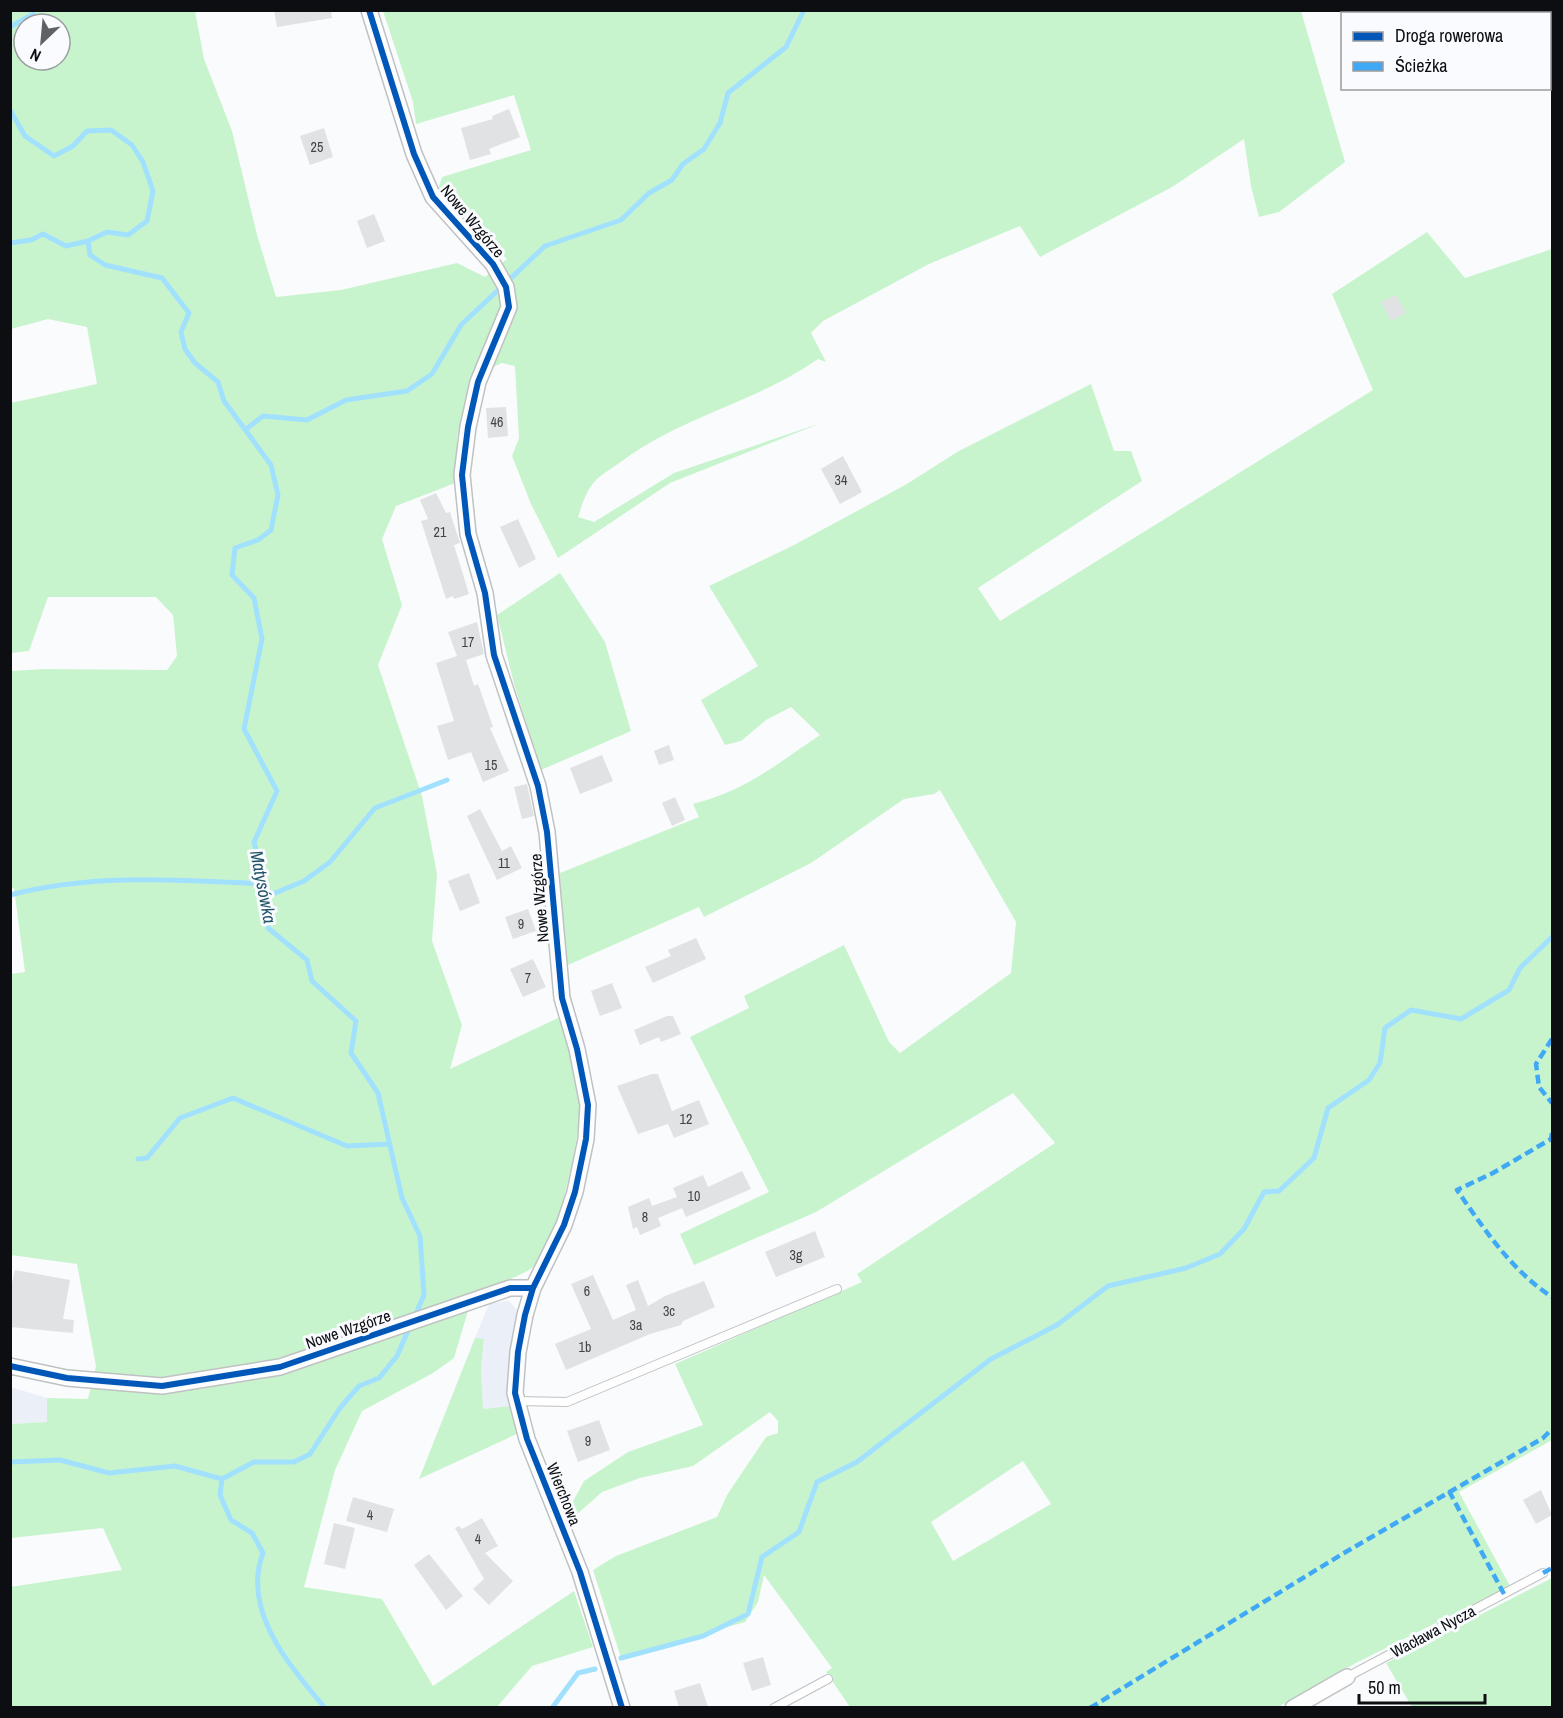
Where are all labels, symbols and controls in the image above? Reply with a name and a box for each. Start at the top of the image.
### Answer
north arrow [12,12,72,72]
legend [1341,12,1551,90]
text: Droga rowerowa [1395,23,1503,48]
text: N [26,44,45,67]
text: Ścieżka [1395,53,1448,78]
house number: 25 [311,138,323,156]
street label: Nowe Wzgórze [436,180,510,262]
house number: 46 [491,413,503,431]
house number: 34 [835,471,848,489]
house number: 21 [434,523,447,541]
house number: 17 [462,633,474,651]
house number: 15 [485,756,497,774]
water label: Matysówka [244,848,283,926]
street label: Nowe Wzgórze [524,853,554,943]
house number: 11 [498,854,511,872]
house number: 9 [518,915,524,933]
house number: 7 [525,969,531,987]
house number: 12 [680,1110,692,1128]
house number: 10 [688,1187,700,1205]
house number: 8 [642,1208,648,1226]
house number: 3g [790,1246,803,1264]
house number: 6 [584,1282,590,1300]
house number: 3c [663,1302,675,1320]
street label: Nowe Wzgórze [302,1304,394,1354]
house number: 3a [630,1316,643,1334]
house number: 1b [579,1338,591,1356]
house number: 9 [585,1432,591,1450]
street label: Wierchowa [542,1459,587,1529]
house number: 4 [367,1506,374,1524]
house number: 4 [475,1530,482,1548]
street label: Wacława Nycza [1387,1599,1480,1663]
scale bar [1359,1667,1485,1705]
text: 50 m [1368,1675,1401,1700]

